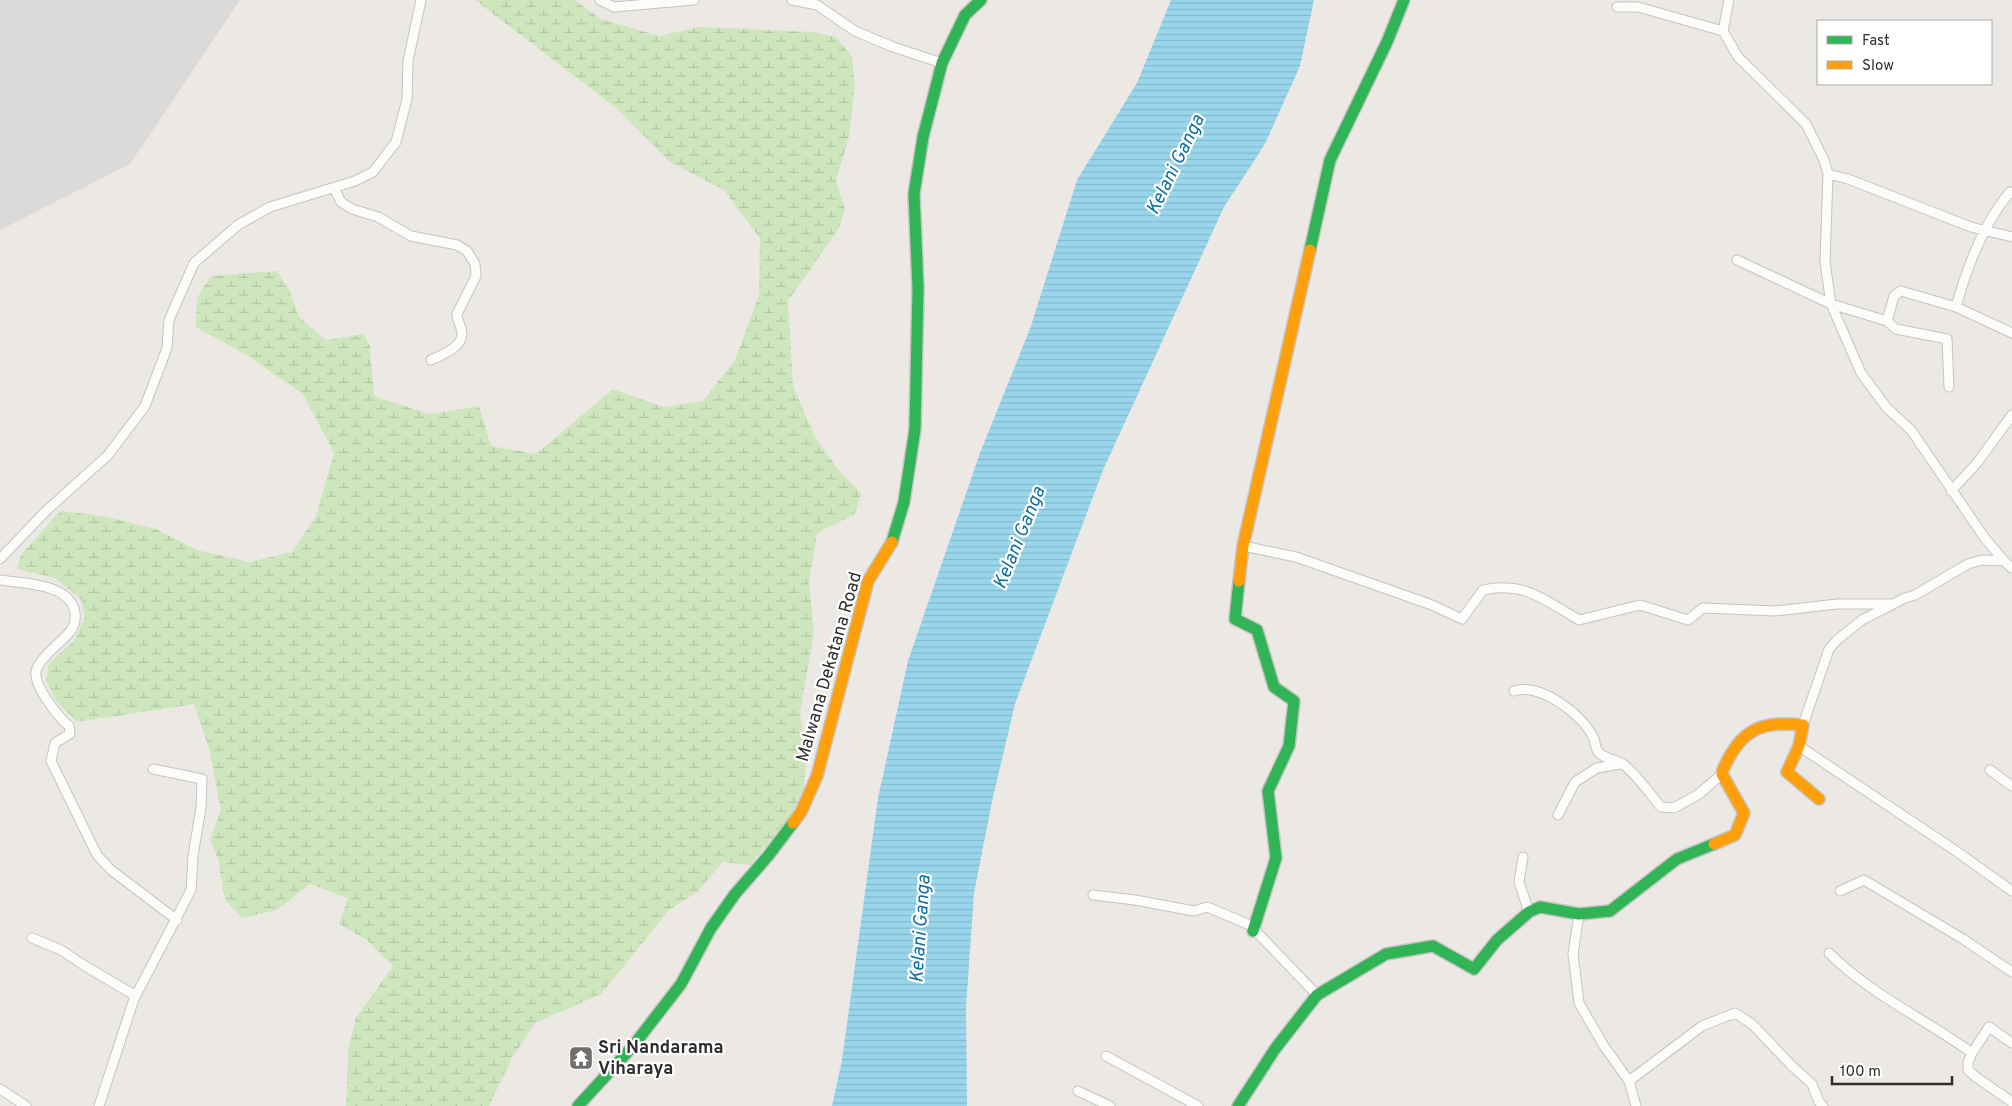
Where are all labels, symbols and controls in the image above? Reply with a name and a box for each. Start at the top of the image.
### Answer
legend [1817,20,1992,85]
text: Fast [1862,32,1890,51]
text: Slow [1862,57,1894,76]
water label: Kelani Ganga [1141,111,1211,219]
water label: Kelani Ganga [989,483,1051,593]
street label: Malwana Dekatana Road [792,569,868,765]
water label: Kelani Ganga [905,874,937,984]
place label: Sri Nandarama Viharaya [598,1037,724,1081]
temple icon: Sri Nandarama Viharaya [568,1045,594,1071]
scale bar [1832,1054,1952,1086]
text: 100 m [1840,1063,1881,1082]

